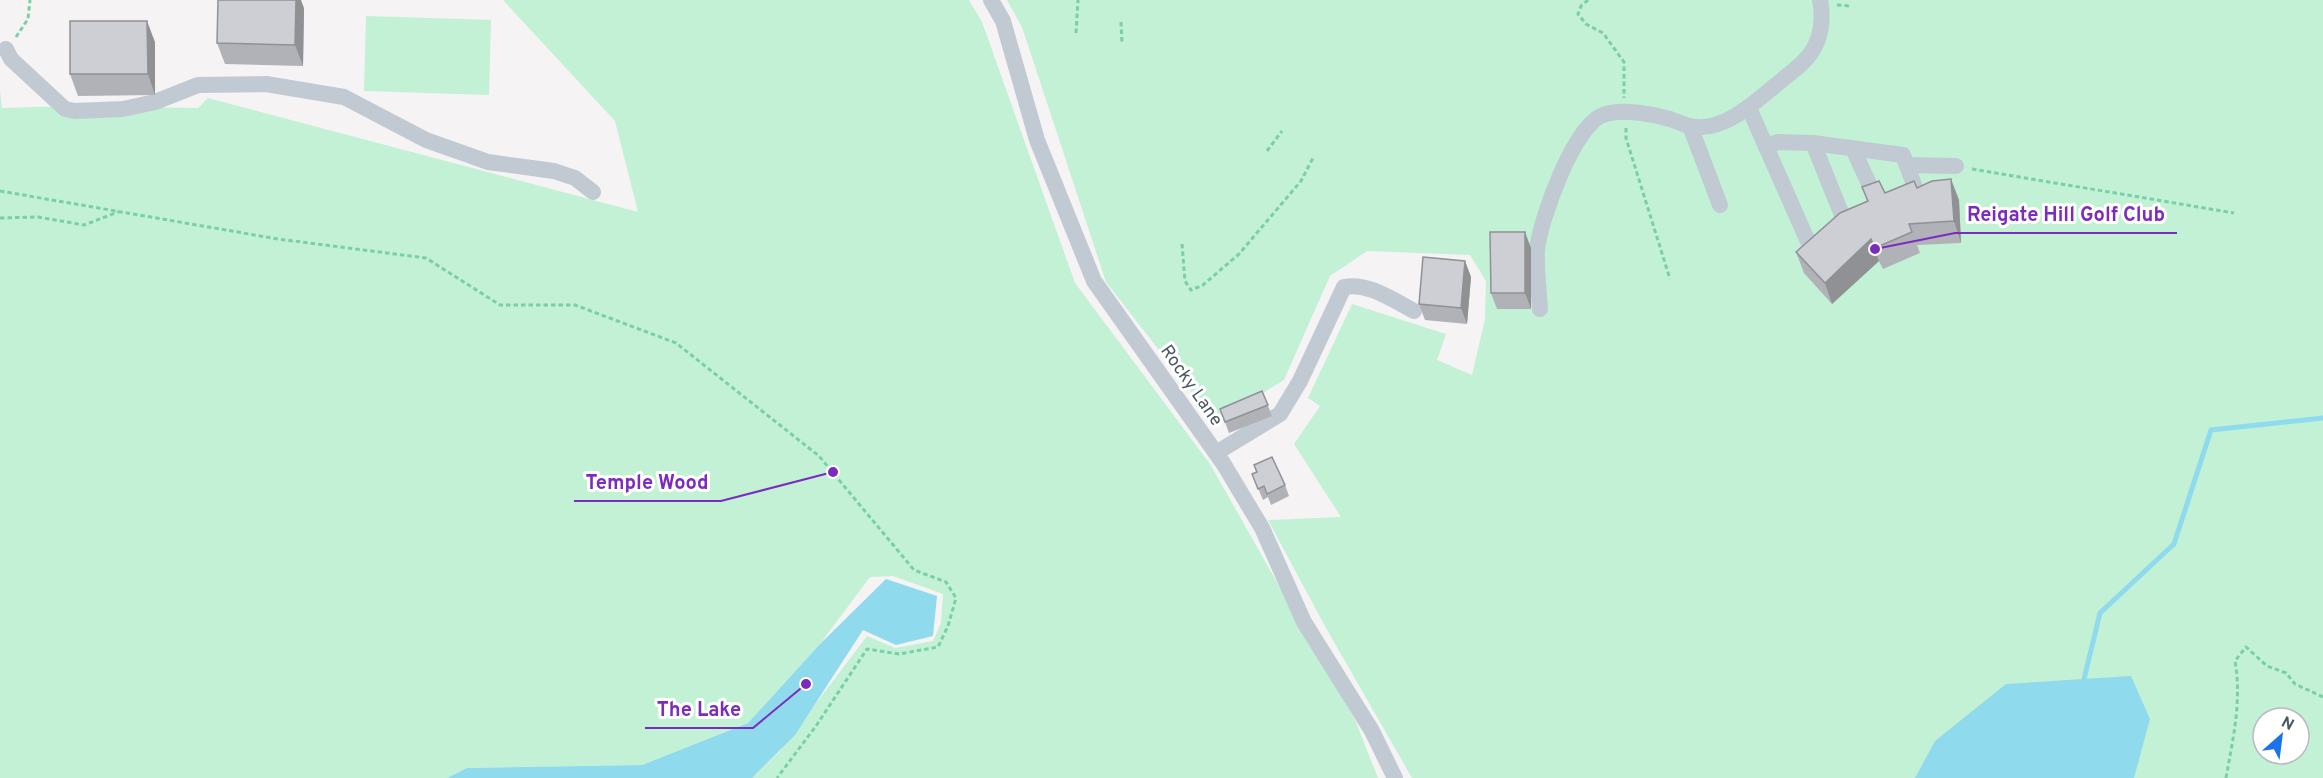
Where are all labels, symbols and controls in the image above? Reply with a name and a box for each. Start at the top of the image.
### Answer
callout: Reigate Hill Golf Club [1955,195,2177,233]
text: Reigate Hill Golf Club [1967,203,2165,229]
street label: Rocky Lane [1154,341,1227,431]
callout: Temple Wood [574,463,721,501]
text: Temple Wood [585,471,709,497]
callout: The Lake [645,690,753,728]
text: The Lake [657,698,741,724]
north arrow [2251,706,2311,766]
text: N [2277,713,2297,736]

